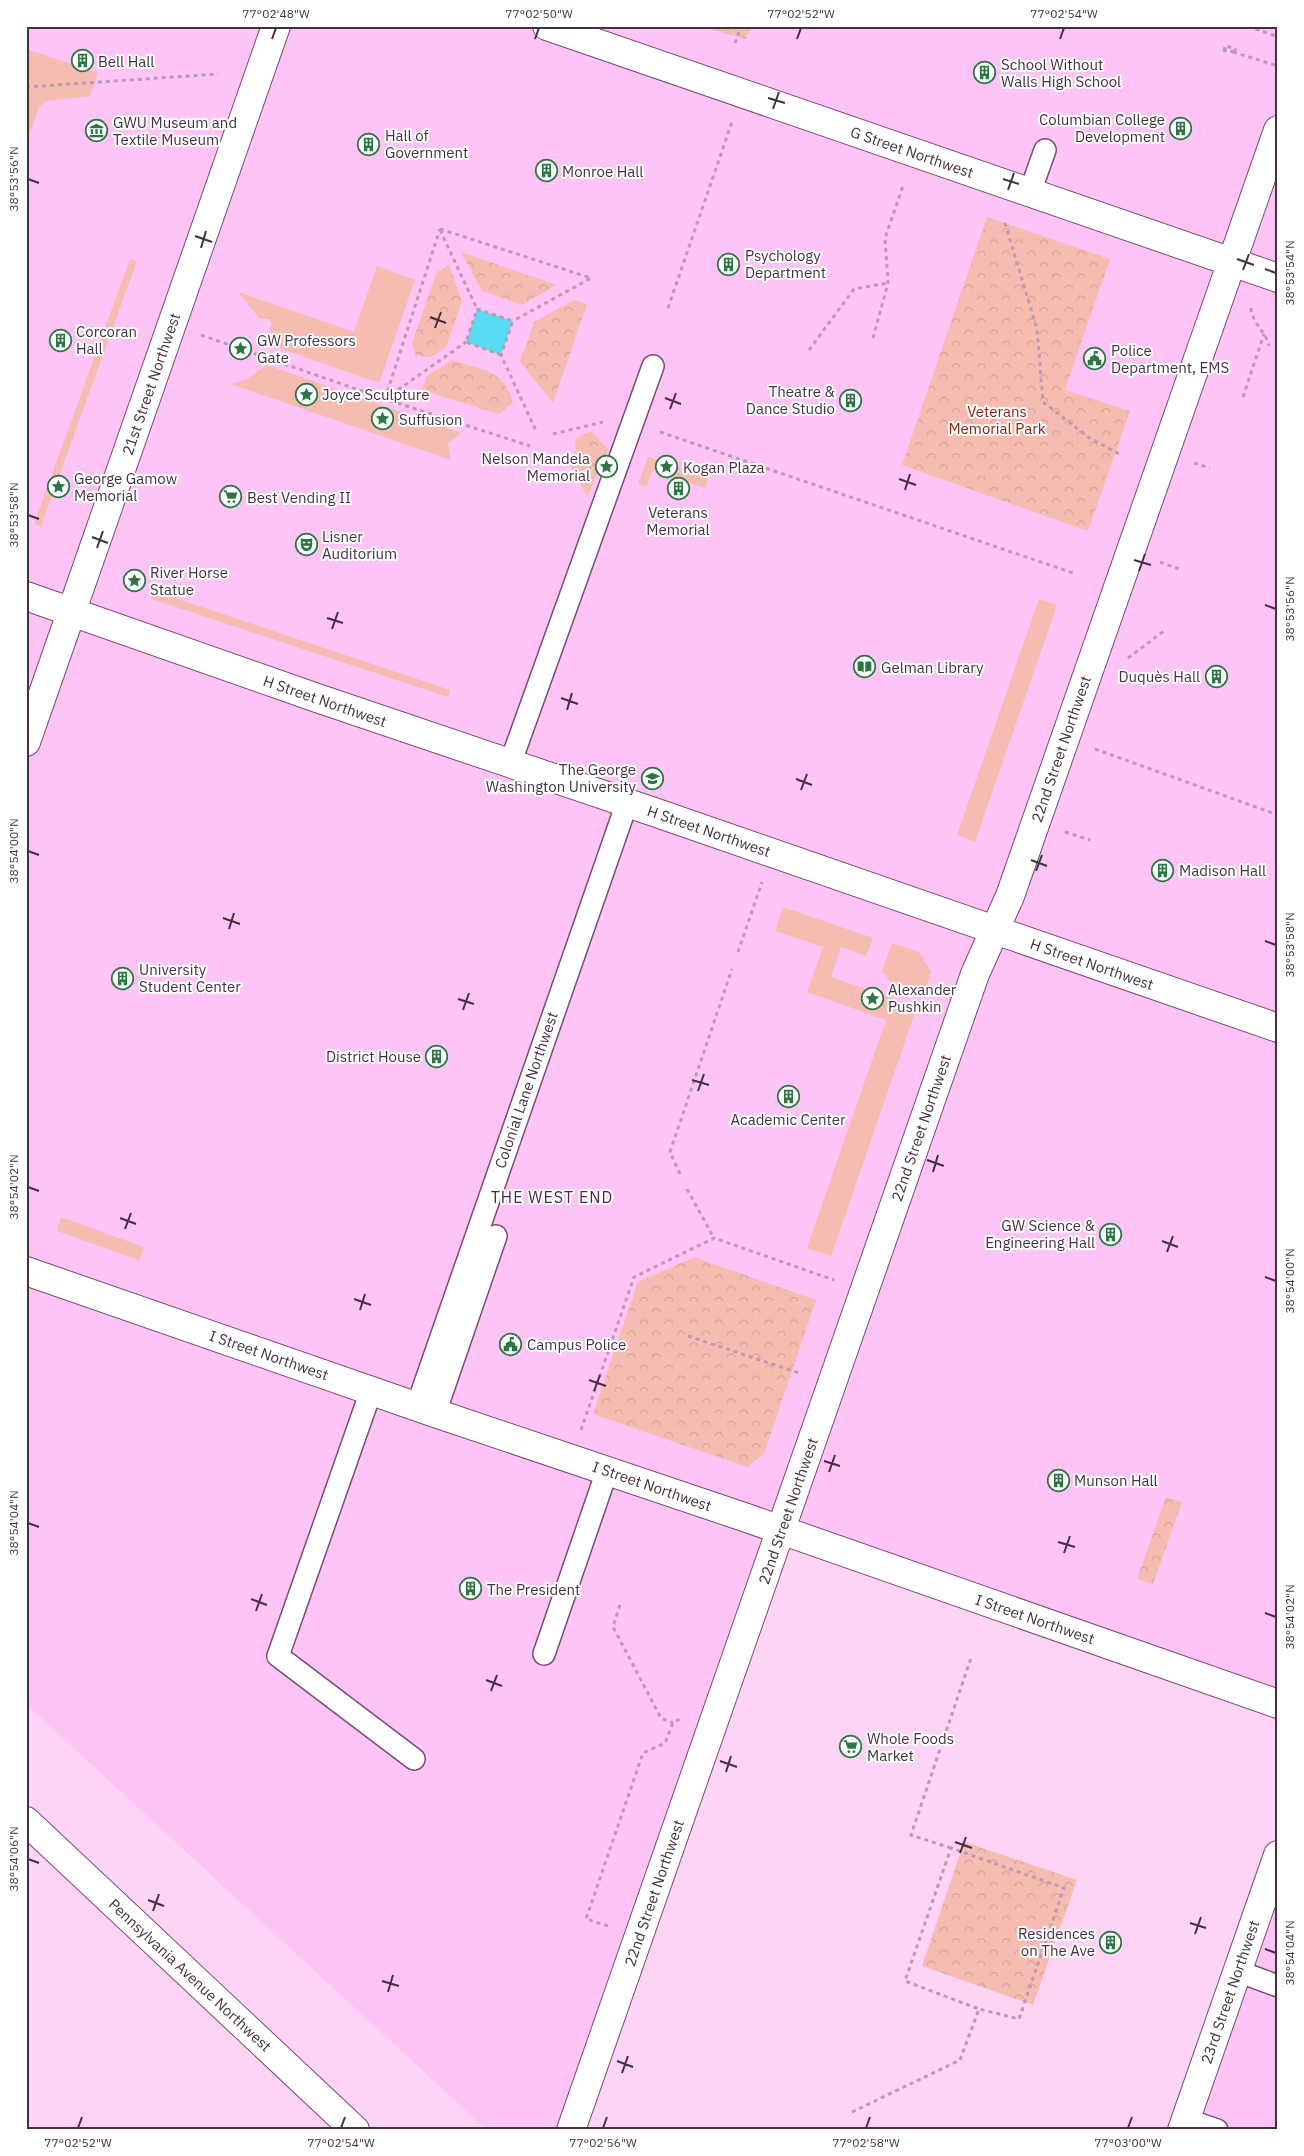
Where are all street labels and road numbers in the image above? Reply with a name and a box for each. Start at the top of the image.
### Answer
street label: G Street Northwest [848,122,976,182]
street label: 21st Street Northwest [118,310,184,458]
street label: H Street Northwest [261,671,389,731]
street label: 22nd Street Northwest [1027,673,1095,825]
street label: H Street Northwest [645,801,773,861]
street label: H Street Northwest [1028,934,1156,994]
street label: Colonial Lane Northwest [490,1009,562,1171]
street label: 22nd Street Northwest [887,1052,955,1204]
street label: I Street Northwest [207,1326,331,1384]
street label: 22nd Street Northwest [754,1435,822,1587]
street label: I Street Northwest [590,1457,714,1515]
street label: I Street Northwest [973,1590,1097,1648]
street label: 22nd Street Northwest [620,1817,688,1969]
street label: Pennsylvania Avenue Northwest [105,1895,275,2055]
street label: 23rd Street Northwest [1196,1918,1264,2066]

